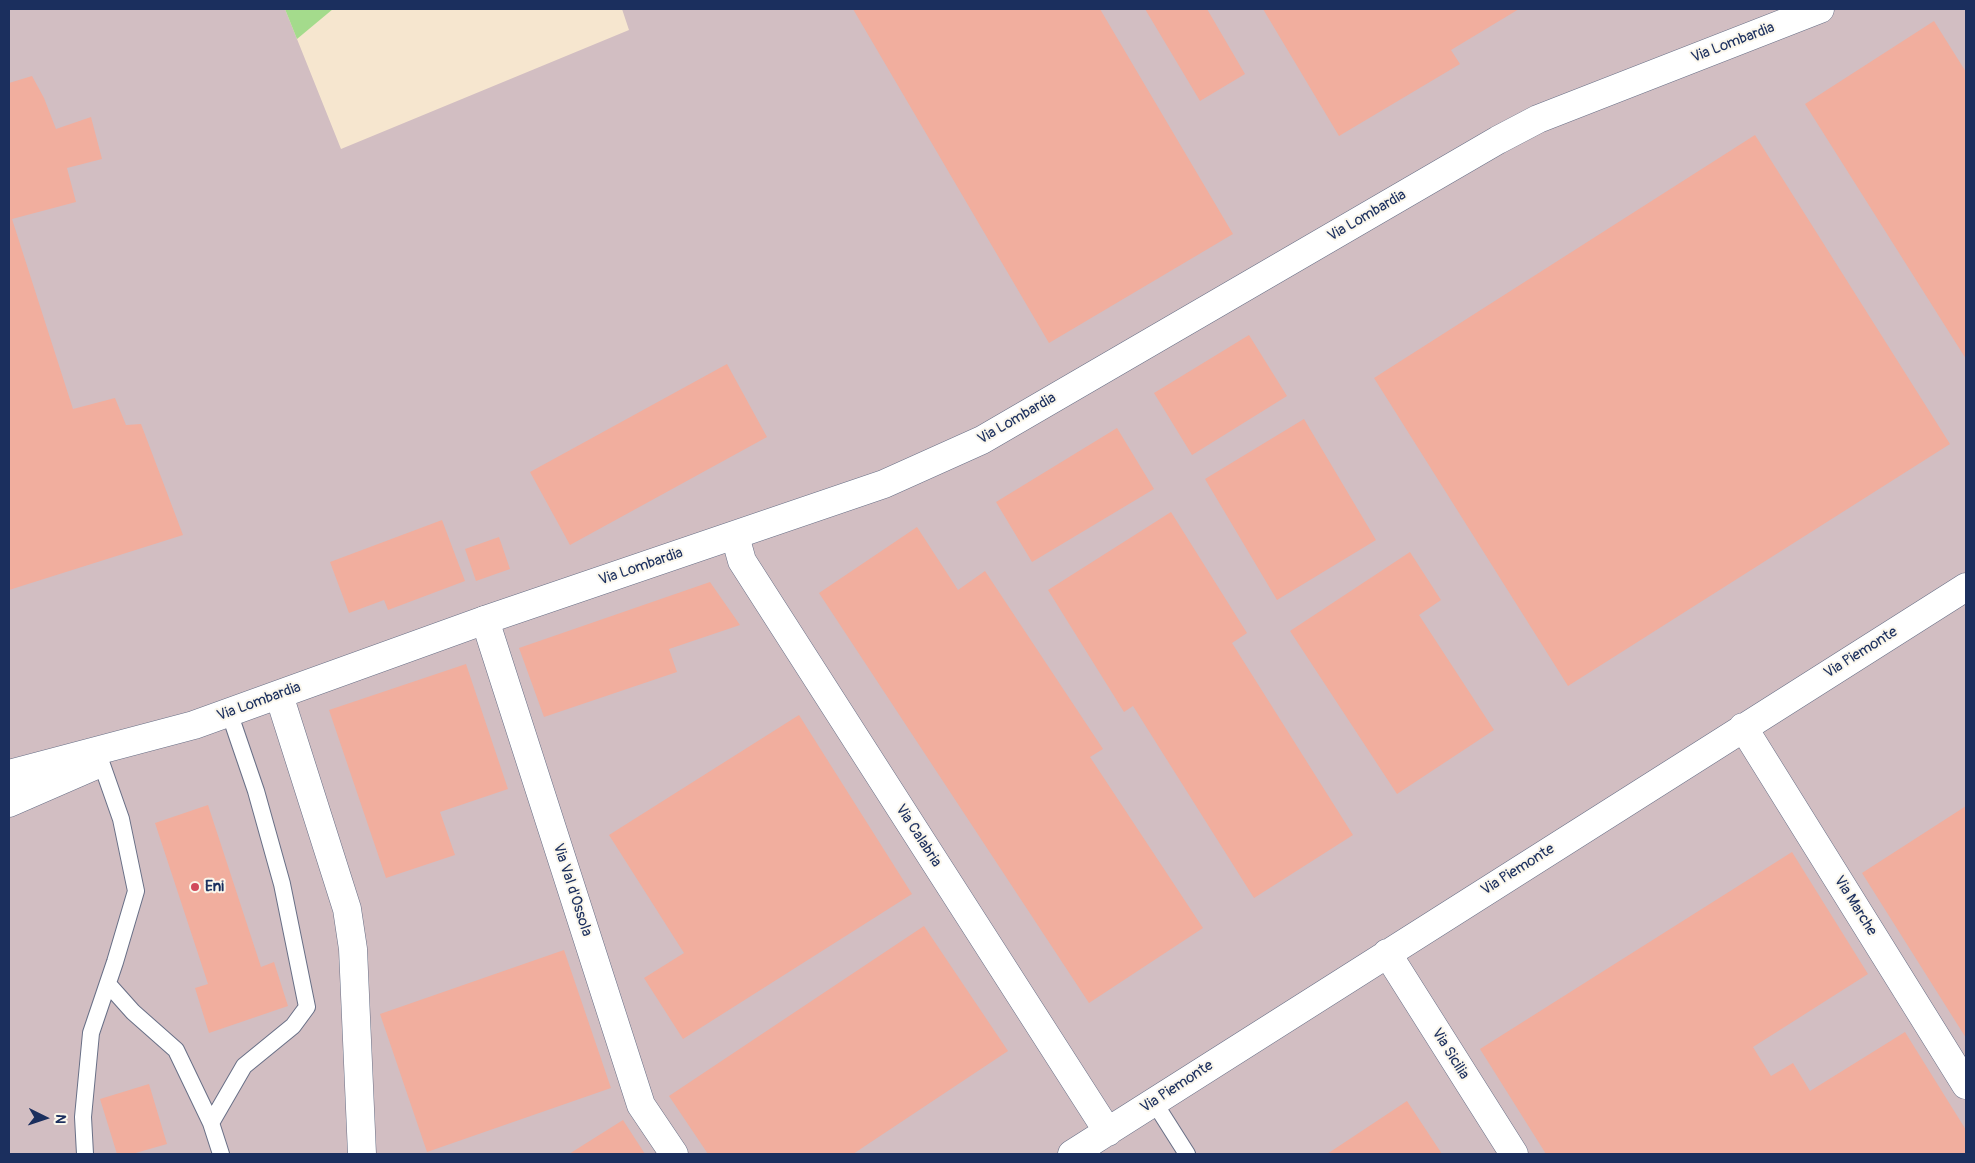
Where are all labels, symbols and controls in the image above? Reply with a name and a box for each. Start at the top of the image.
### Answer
street label: Via Lombardia [1689,19,1777,67]
street label: Via Lombardia [1325,186,1409,246]
street label: Via Lombardia [975,389,1059,449]
street label: Via Lombardia [597,544,685,590]
street label: Via Piemonte [1821,623,1901,683]
street label: Via Lombardia [215,679,303,725]
street label: Via Calabria [891,801,945,871]
street label: Via Piemonte [1478,840,1558,900]
street label: Via Val d'Ossola [549,841,595,939]
street label: Via Marche [1830,873,1880,939]
place label: Eni [205,878,224,896]
marker: Eni [189,881,201,893]
street label: Via Sicilia [1427,1025,1473,1083]
street label: Via Piemonte [1137,1057,1217,1117]
north arrow [20,1093,70,1143]
text: N [52,1114,69,1124]

